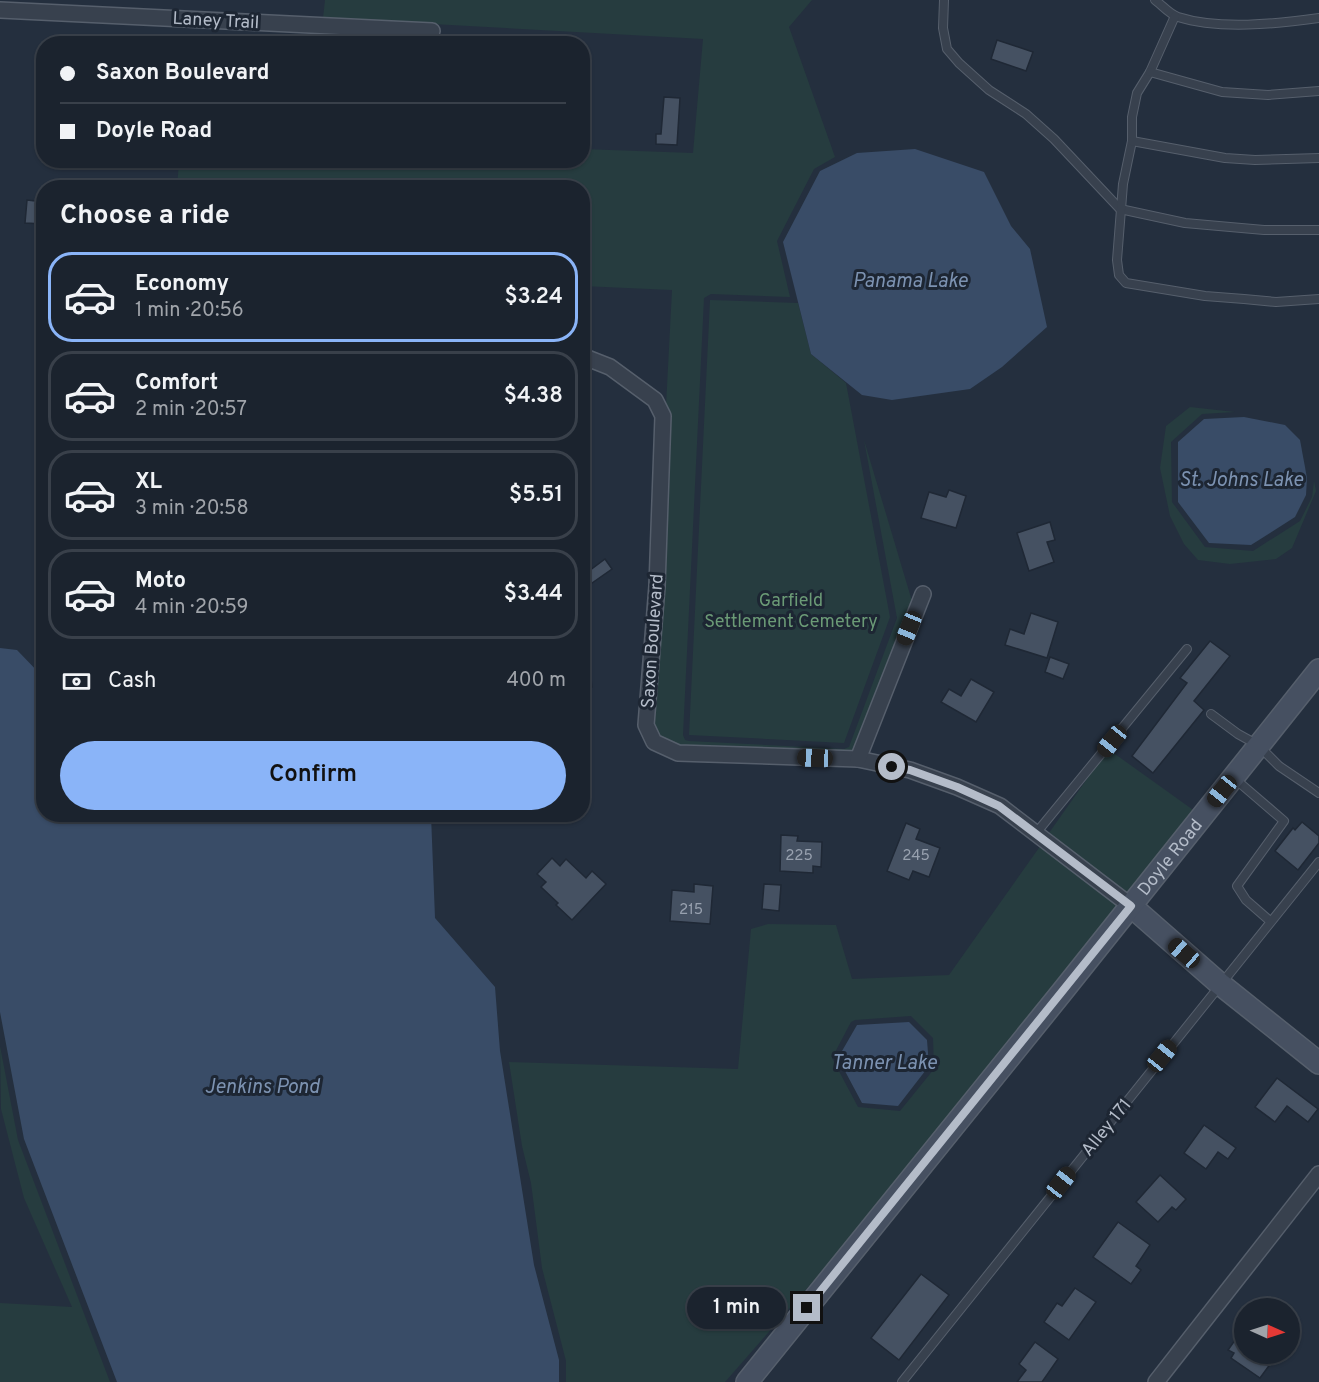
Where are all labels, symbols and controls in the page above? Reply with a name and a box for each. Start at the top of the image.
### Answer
street label: Laney Trail [172,8,260,35]
text: Saxon Boulevard [96,60,269,87]
text: Doyle Road [96,118,212,145]
text: Choose a ride [60,199,230,233]
water label: Panama Lake [852,269,968,295]
icon: car [63,270,117,324]
text: Economy [135,271,229,298]
text: $3.24 [504,284,563,311]
text: 1 min · 20:56 [135,298,244,324]
icon: car [63,369,117,423]
text: Comfort [135,370,218,397]
text: $4.38 [504,383,563,410]
text: 2 min · 20:57 [135,397,247,423]
icon: car [63,468,117,522]
water label: St. Johns Lake [1179,468,1304,494]
text: XL [135,469,162,496]
text: $5.51 [509,482,563,509]
text: 3 min · 20:58 [135,496,249,522]
icon: car [63,567,117,621]
text: Moto [135,568,186,595]
street label: Saxon Boulevard [637,573,670,709]
text: $3.44 [504,581,563,608]
park label: Garfield Settlement Cemetery [704,590,878,634]
text: 4 min · 20:59 [135,595,249,621]
car [894,608,924,648]
icon: cash [60,665,93,698]
text: Cash [108,668,157,695]
text: 400 m [506,668,566,694]
car [1094,721,1130,761]
button: Confirm [60,741,566,810]
car [797,748,833,768]
route start [878,753,905,780]
car [1204,771,1240,811]
street label: Doyle Road [1133,815,1209,901]
house number: 225 [785,847,813,866]
house number: 245 [902,847,930,866]
house number: 215 [679,901,703,920]
car [1165,934,1203,972]
car [1144,1036,1180,1076]
water label: Tanner Lake [831,1051,938,1077]
water label: Jenkins Pond [205,1075,321,1101]
street label: Alley 171 [1077,1094,1137,1162]
car [1043,1163,1079,1203]
callout: 1 min [687,1287,786,1329]
route end [793,1294,820,1321]
text: 1 min [713,1295,760,1321]
north arrow [1234,1298,1300,1364]
map controls [1234,1298,1300,1364]

